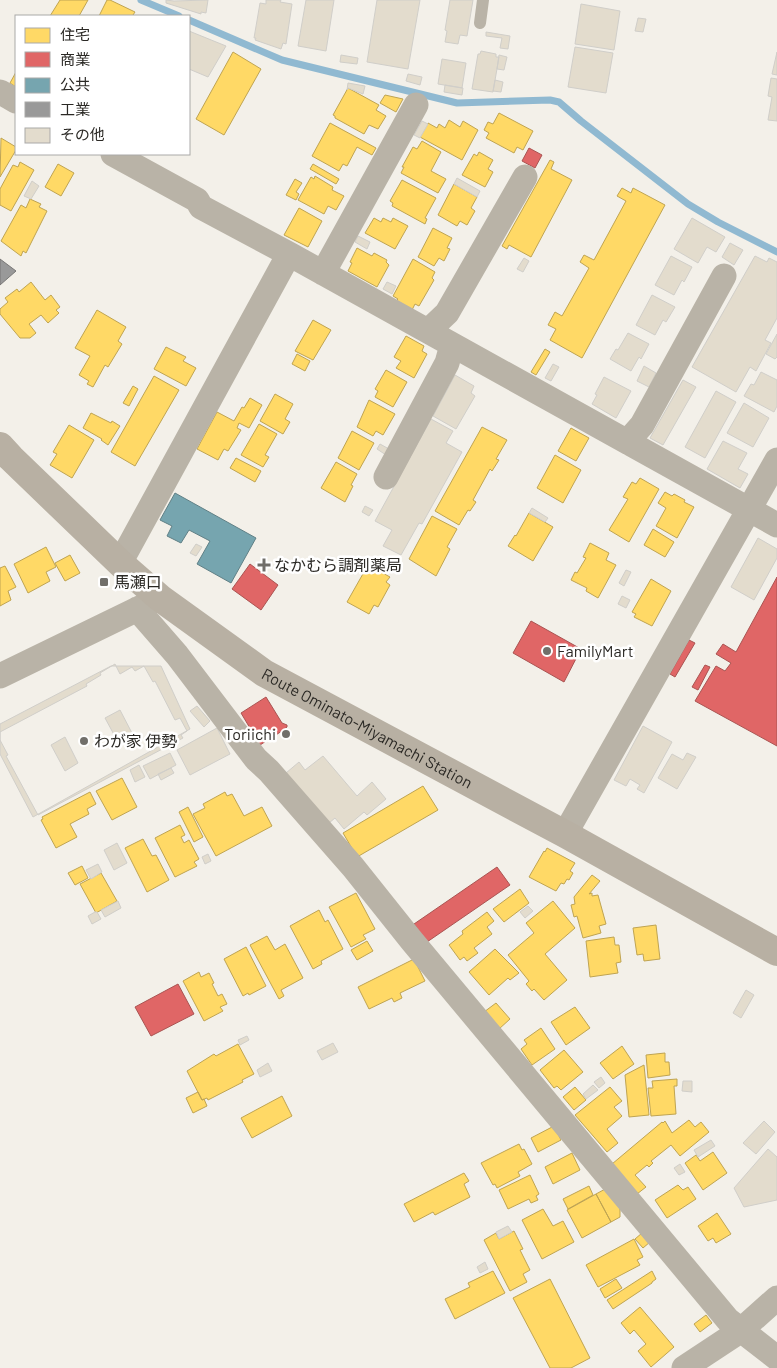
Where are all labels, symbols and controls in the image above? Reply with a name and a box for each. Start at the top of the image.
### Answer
legend [15,15,190,155]
text: 住宅 [60,25,90,43]
text: 商業 [60,50,90,68]
text: 公共 [60,75,90,93]
text: 工業 [60,100,90,118]
text: その他 [60,125,105,143]
place label: なかむら調剤薬局 [274,555,402,574]
marker: なかむら調剤薬局 [258,559,270,571]
place label: 馬瀬口 [114,572,162,591]
marker: 馬瀬口 [98,576,110,588]
place label: FamilyMart [557,641,634,660]
marker: FamilyMart [541,645,553,657]
street label: Route Ominato-Miyamachi Station [259,664,476,792]
place label: Toriichi [224,724,276,743]
marker: Toriichi [280,728,292,740]
place label: わが家 伊勢 [94,731,177,750]
marker: わが家 伊勢 [78,735,90,747]

